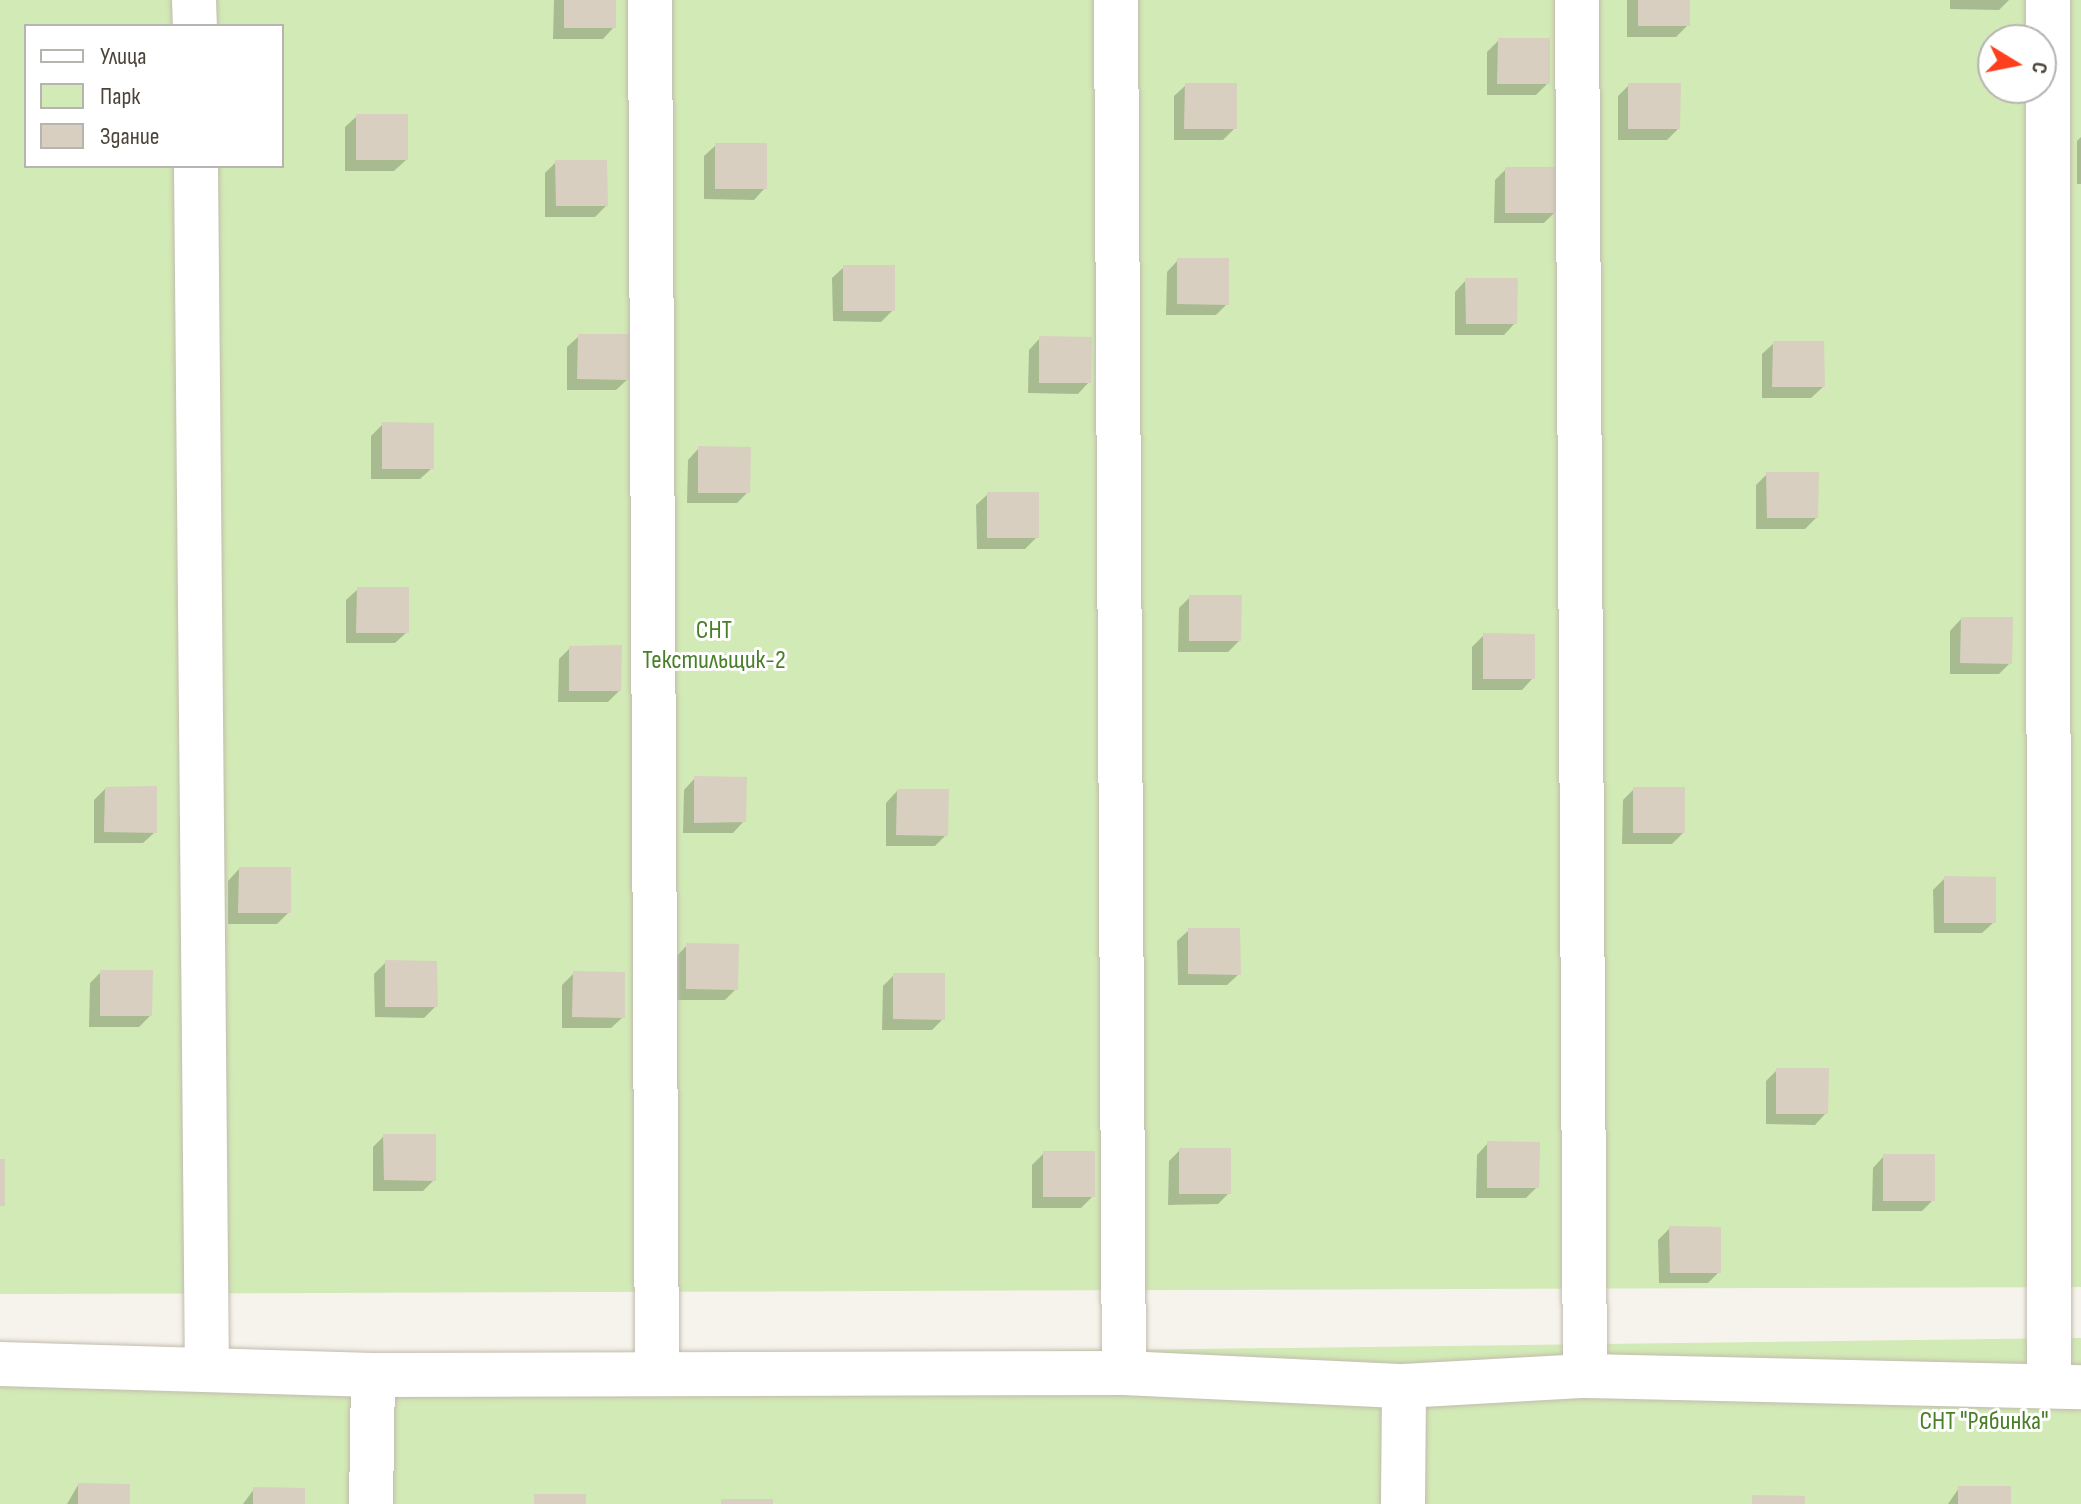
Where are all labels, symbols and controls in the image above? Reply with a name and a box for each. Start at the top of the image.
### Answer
legend [24,24,284,168]
north arrow [1977,24,2057,104]
text: Улица [100,42,146,71]
text: С [2025,60,2053,76]
text: Парк [100,82,140,111]
text: Здание [100,122,159,151]
park label: СНТ Текстильщик-2 [642,615,786,676]
park label: СНТ "Рябинка" [1919,1406,2049,1438]

